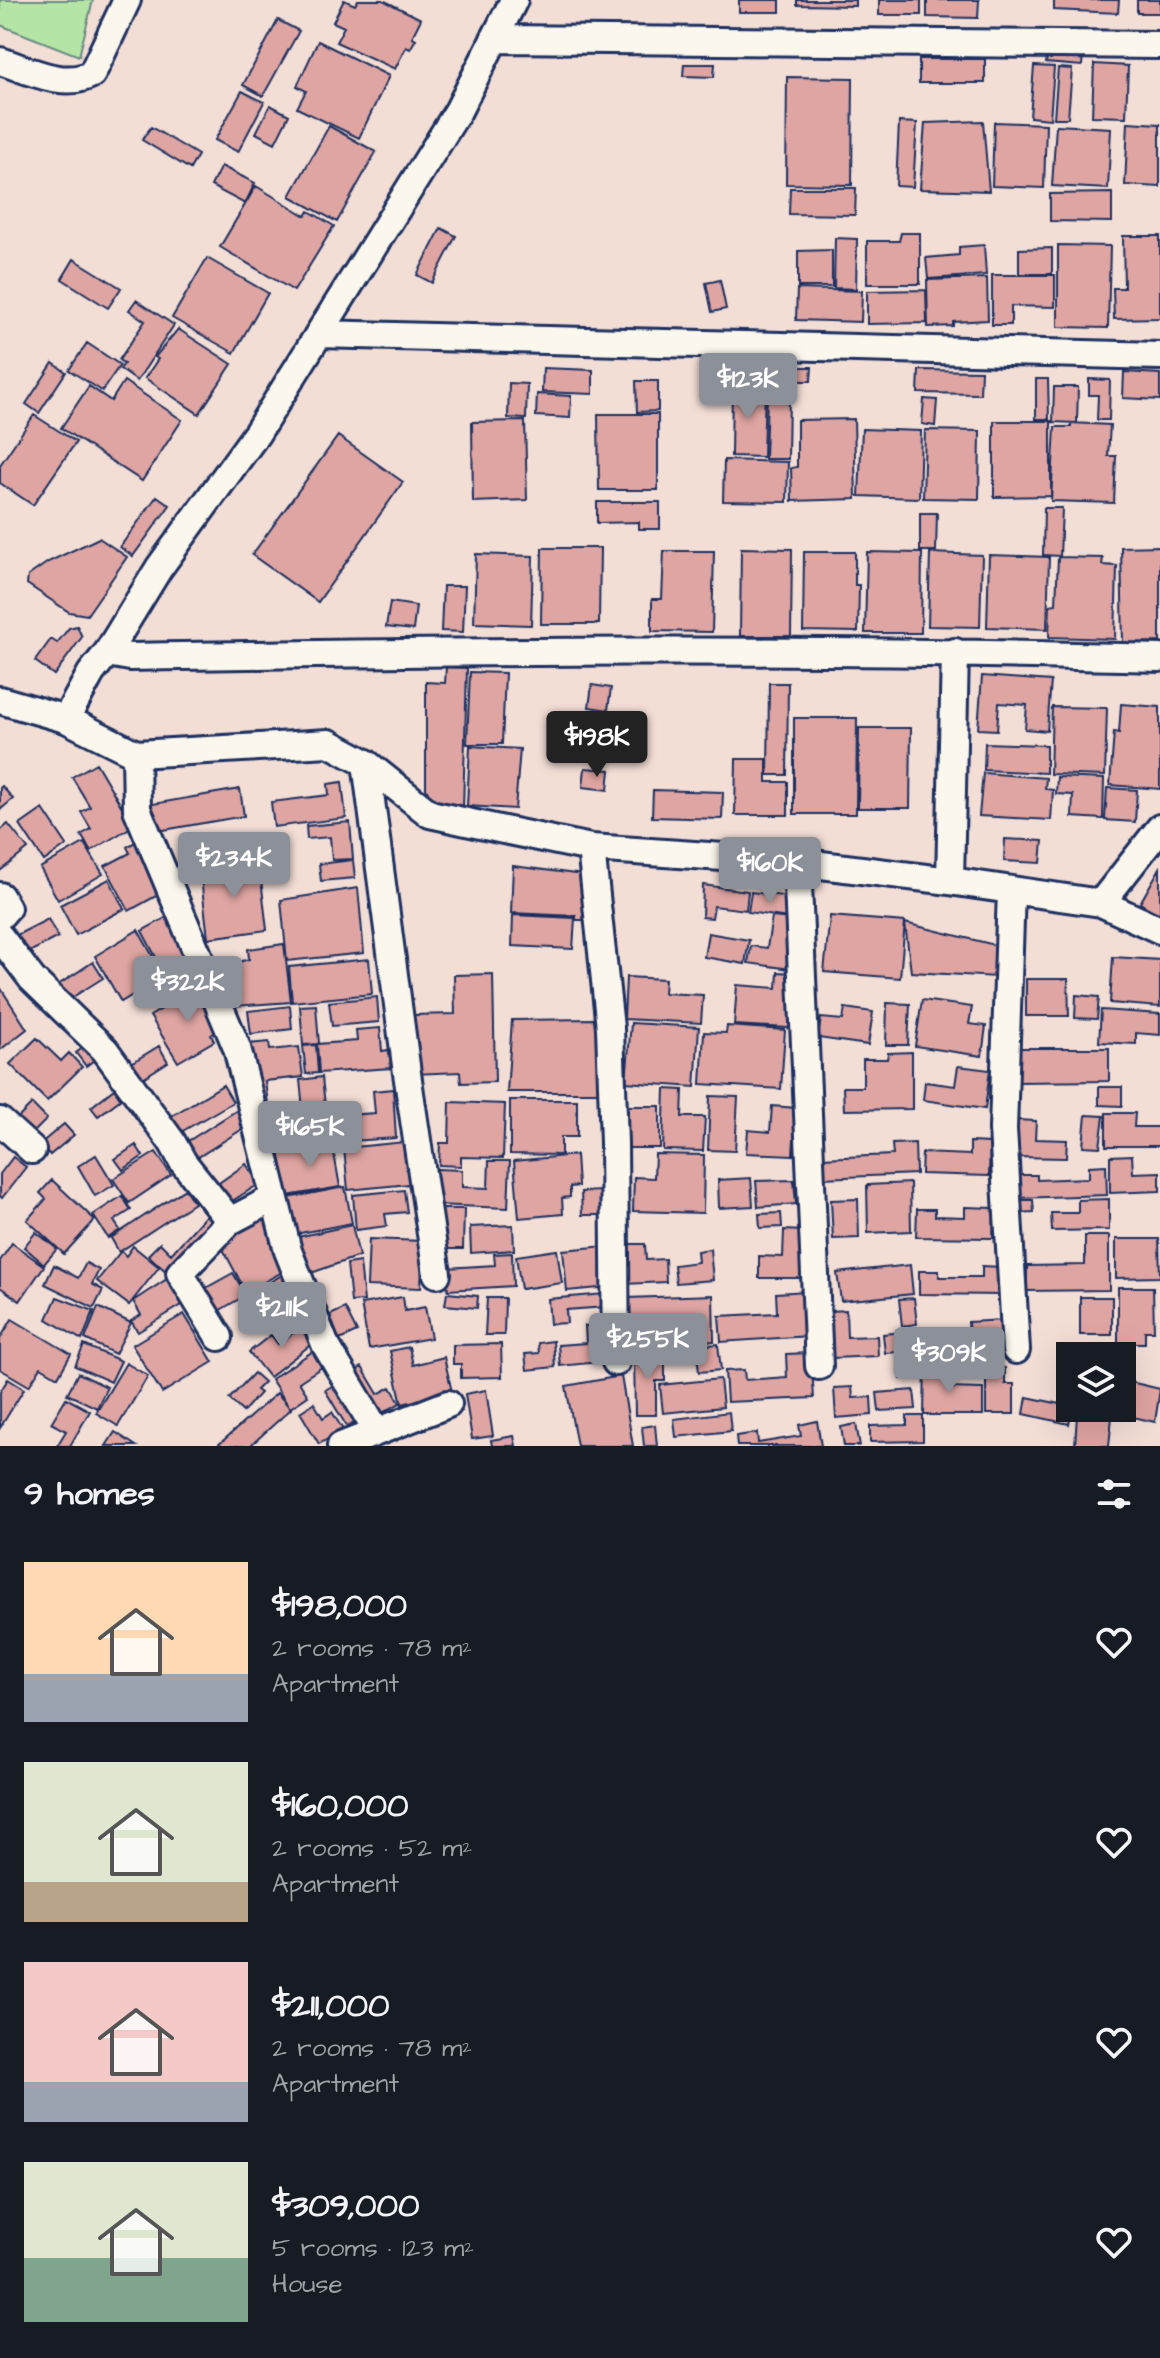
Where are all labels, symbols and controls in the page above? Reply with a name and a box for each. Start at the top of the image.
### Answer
pin: $123K [692,353,804,421]
text: $123K [717,361,779,397]
pin: $198K [541,711,653,779]
text: $198K [564,719,630,755]
pin: $234K [178,832,290,900]
pin: $160K [714,837,826,905]
text: $234K [196,840,272,876]
text: $160K [737,845,803,881]
pin: $322K [132,956,244,1024]
text: $322K [151,964,225,1000]
pin: $165K [254,1101,366,1169]
text: $165K [276,1109,344,1145]
pin: $211K [226,1282,338,1350]
text: $211K [256,1290,308,1326]
pin: $255K [592,1313,704,1381]
text: $255K [607,1321,689,1357]
pin: $309K [893,1327,1005,1395]
text: $309K [912,1335,986,1371]
map controls [1056,1342,1136,1422]
button: layers [1056,1342,1136,1422]
text: 9 homes [24,1470,155,1518]
icon: filters [1092,1472,1136,1516]
text: $198,000 [272,1582,407,1630]
icon: home [88,1594,184,1690]
icon: heart [1092,1620,1136,1664]
text: 2 rooms · 78 m² [272,1630,472,1666]
text: Apartment [272,1666,399,1702]
text: $160,000 [272,1782,408,1830]
icon: home [88,1794,184,1890]
icon: heart [1092,1820,1136,1864]
text: 2 rooms · 52 m² [272,1830,472,1866]
text: Apartment [272,1866,399,1902]
text: $211,000 [272,1982,389,2030]
icon: home [88,1994,184,2090]
icon: heart [1092,2020,1136,2064]
text: 2 rooms · 78 m² [272,2030,472,2066]
text: Apartment [272,2066,399,2102]
text: $309,000 [272,2182,419,2230]
icon: home [88,2194,184,2290]
icon: heart [1092,2220,1136,2264]
text: 5 rooms · 123 m² [272,2230,474,2266]
text: House [272,2266,343,2302]

